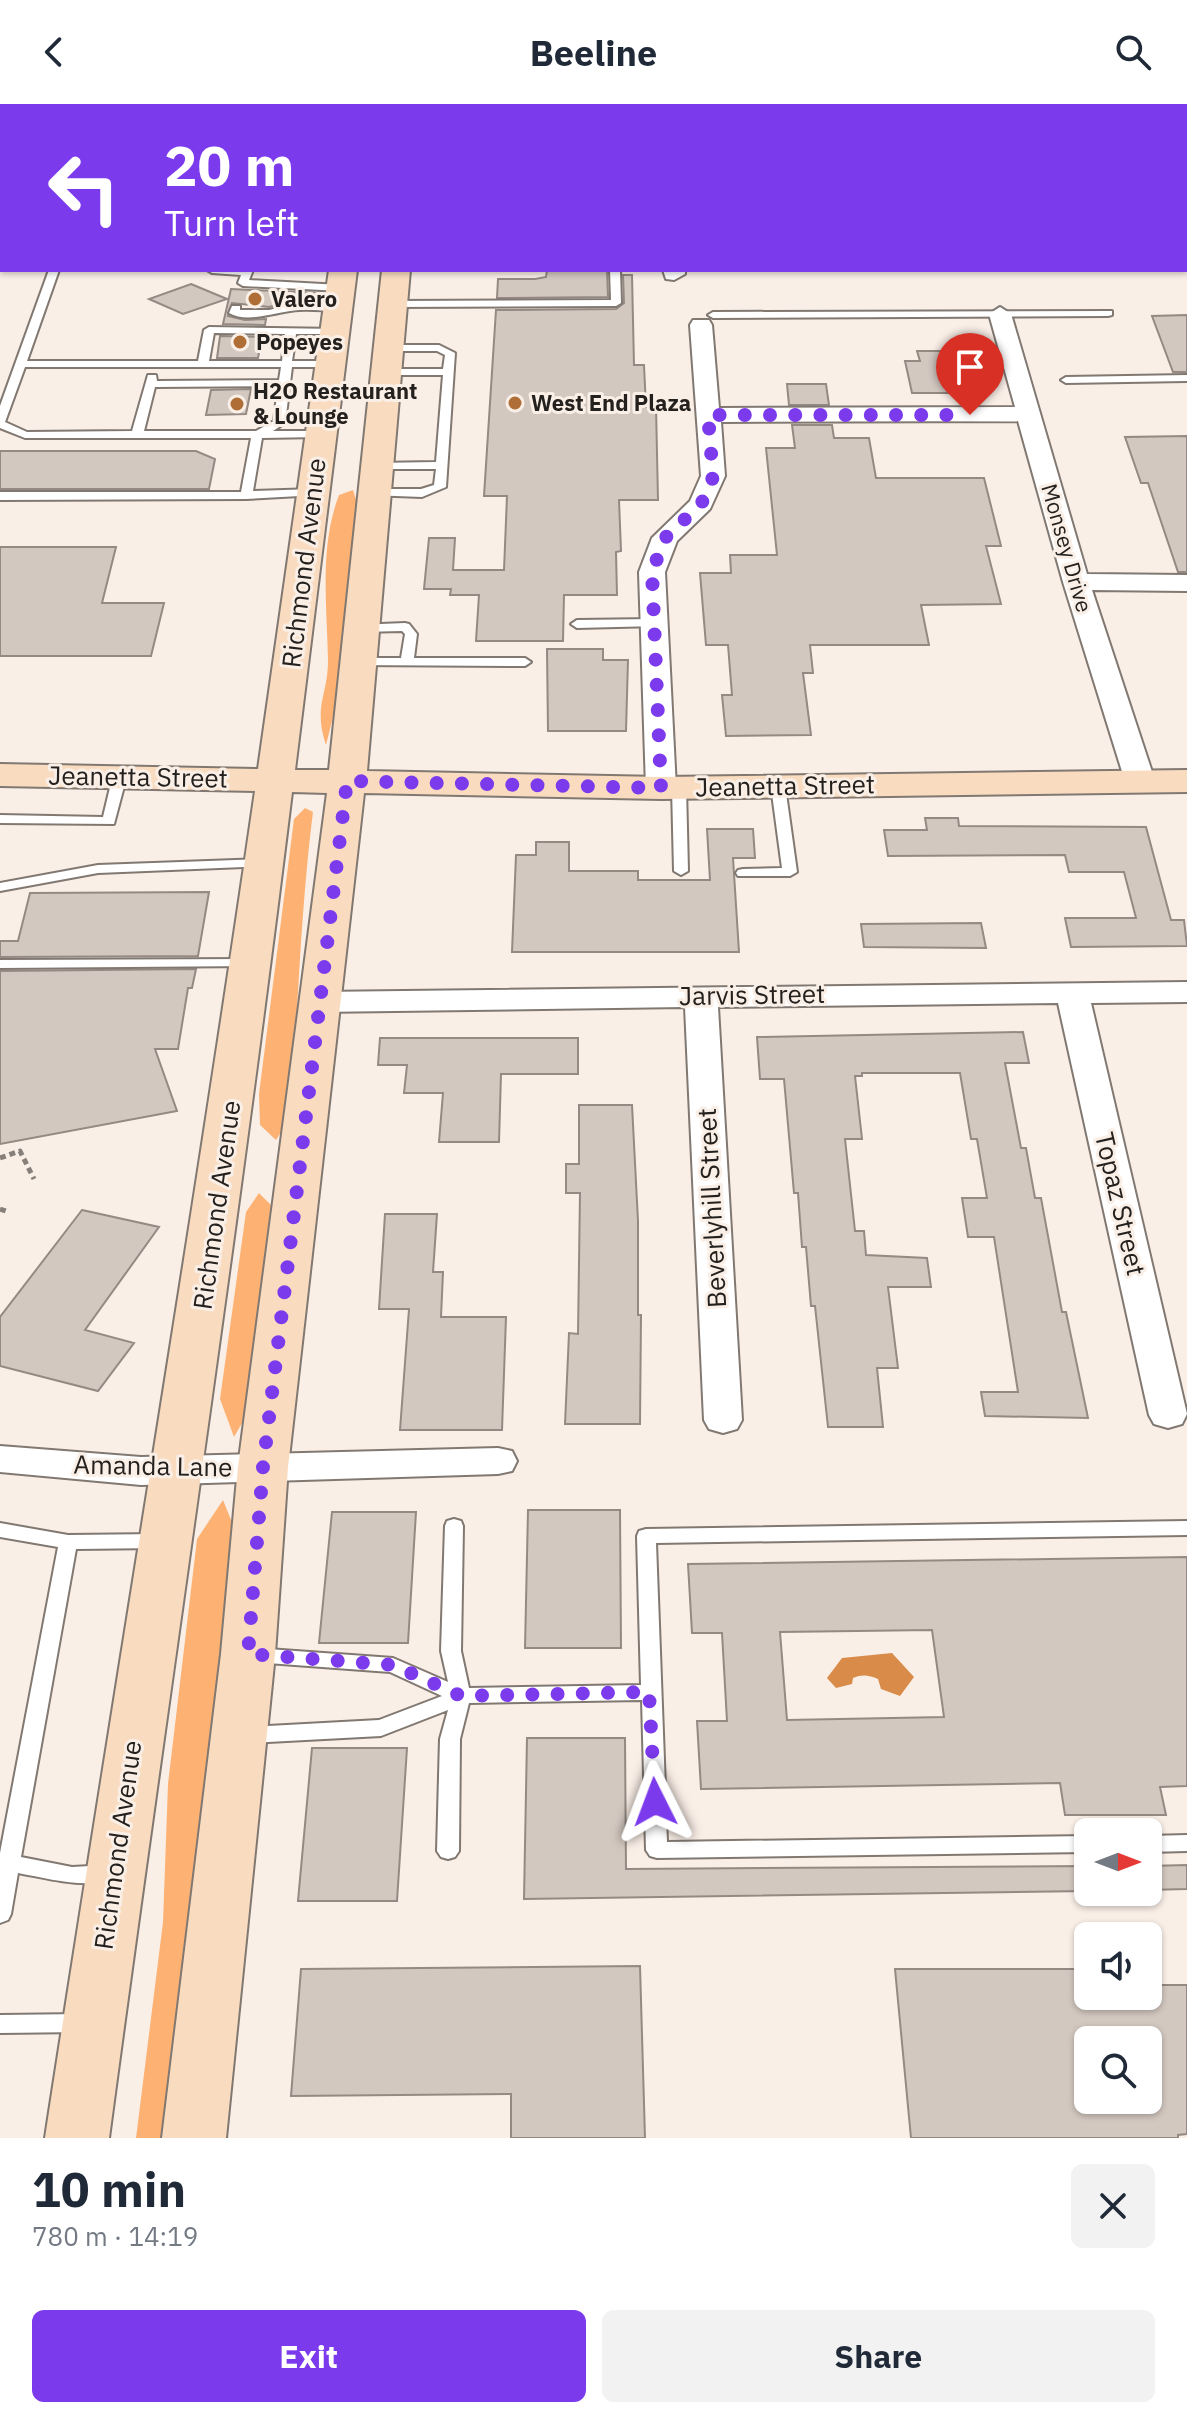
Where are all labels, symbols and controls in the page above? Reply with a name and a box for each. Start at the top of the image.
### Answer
text: Beeline [530,29,657,76]
icon: back [32,30,76,74]
icon: search [1111,30,1155,74]
text: 20 m [164,129,294,201]
icon: left [32,136,136,240]
text: Turn left [164,199,299,246]
place label: Valero [271,284,337,313]
marker: Valero [246,290,264,308]
place label: Popeyes [256,327,343,356]
marker: Popeyes [231,333,249,351]
pin [936,333,1004,415]
icon: arrive [948,345,992,389]
place label: H2O Restaurant & Lounge [253,376,418,430]
place label: West End Plaza [531,388,691,417]
marker: West End Plaza [506,394,524,412]
marker: H2O Restaurant & Lounge [228,395,246,413]
street label: Richmond Avenue [273,456,333,670]
street label: Monsey Drive [1035,480,1100,616]
street label: Jeanetta Street [48,757,228,795]
street label: Jeanetta Street [695,766,875,804]
street label: Jarvis Street [679,976,825,1012]
street label: Richmond Avenue [184,1098,248,1312]
street label: Beverlyhill Street [689,1107,733,1309]
street label: Topaz Street [1088,1129,1154,1279]
street label: Amanda Lane [73,1447,233,1483]
street label: Richmond Avenue [85,1738,149,1952]
position arrow [613,1760,697,1844]
north arrow [1074,1818,1162,1906]
map controls [1074,1818,1162,2114]
button: sound [1074,1922,1162,2010]
button: search [1074,2026,1162,2114]
text: 10 min [32,2158,186,2220]
button: close [1071,2164,1155,2248]
text: 780 m · 14:19 [32,2219,198,2253]
button: Exit [32,2310,586,2402]
button: Share [602,2310,1155,2402]

